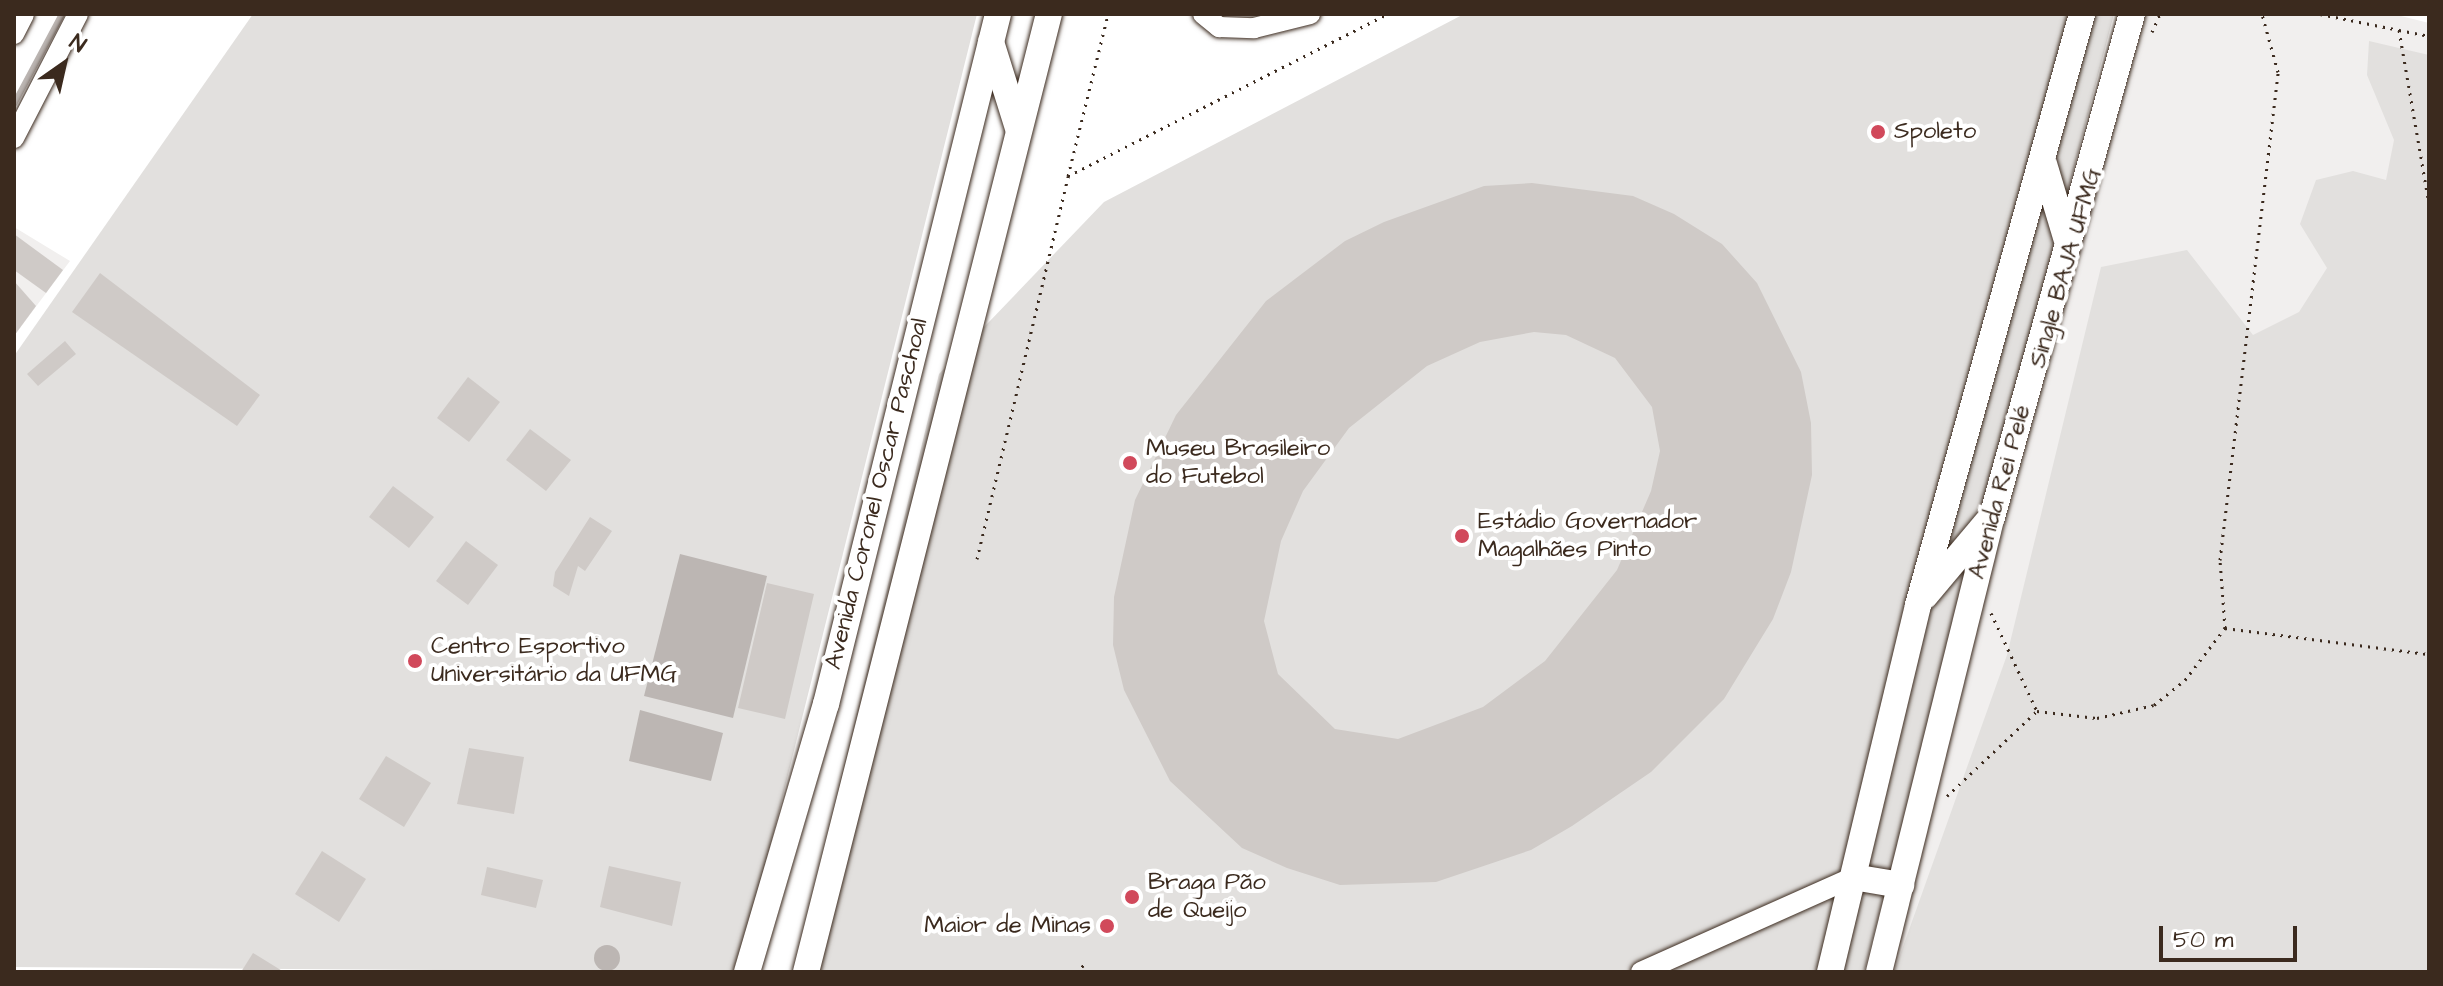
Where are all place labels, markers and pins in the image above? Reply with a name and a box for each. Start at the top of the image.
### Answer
place label: Spoleto [1894,118,1976,146]
marker: Spoleto [1869,123,1887,141]
place label: Museu Brasileiro do Futebol [1146,435,1330,491]
marker: Museu Brasileiro do Futebol [1121,454,1139,472]
place label: Estádio Governador Magalhães Pinto [1478,508,1697,564]
marker: Estádio Governador Magalhães Pinto [1453,527,1471,545]
place label: Centro Esportivo Universitário da UFMG [431,633,677,689]
marker: Centro Esportivo Universitário da UFMG [406,652,424,670]
place label: Braga Pão de Queijo [1148,869,1266,925]
marker: Braga Pão de Queijo [1123,888,1141,906]
place label: Maior de Minas [924,912,1091,940]
marker: Maior de Minas [1098,917,1116,935]

